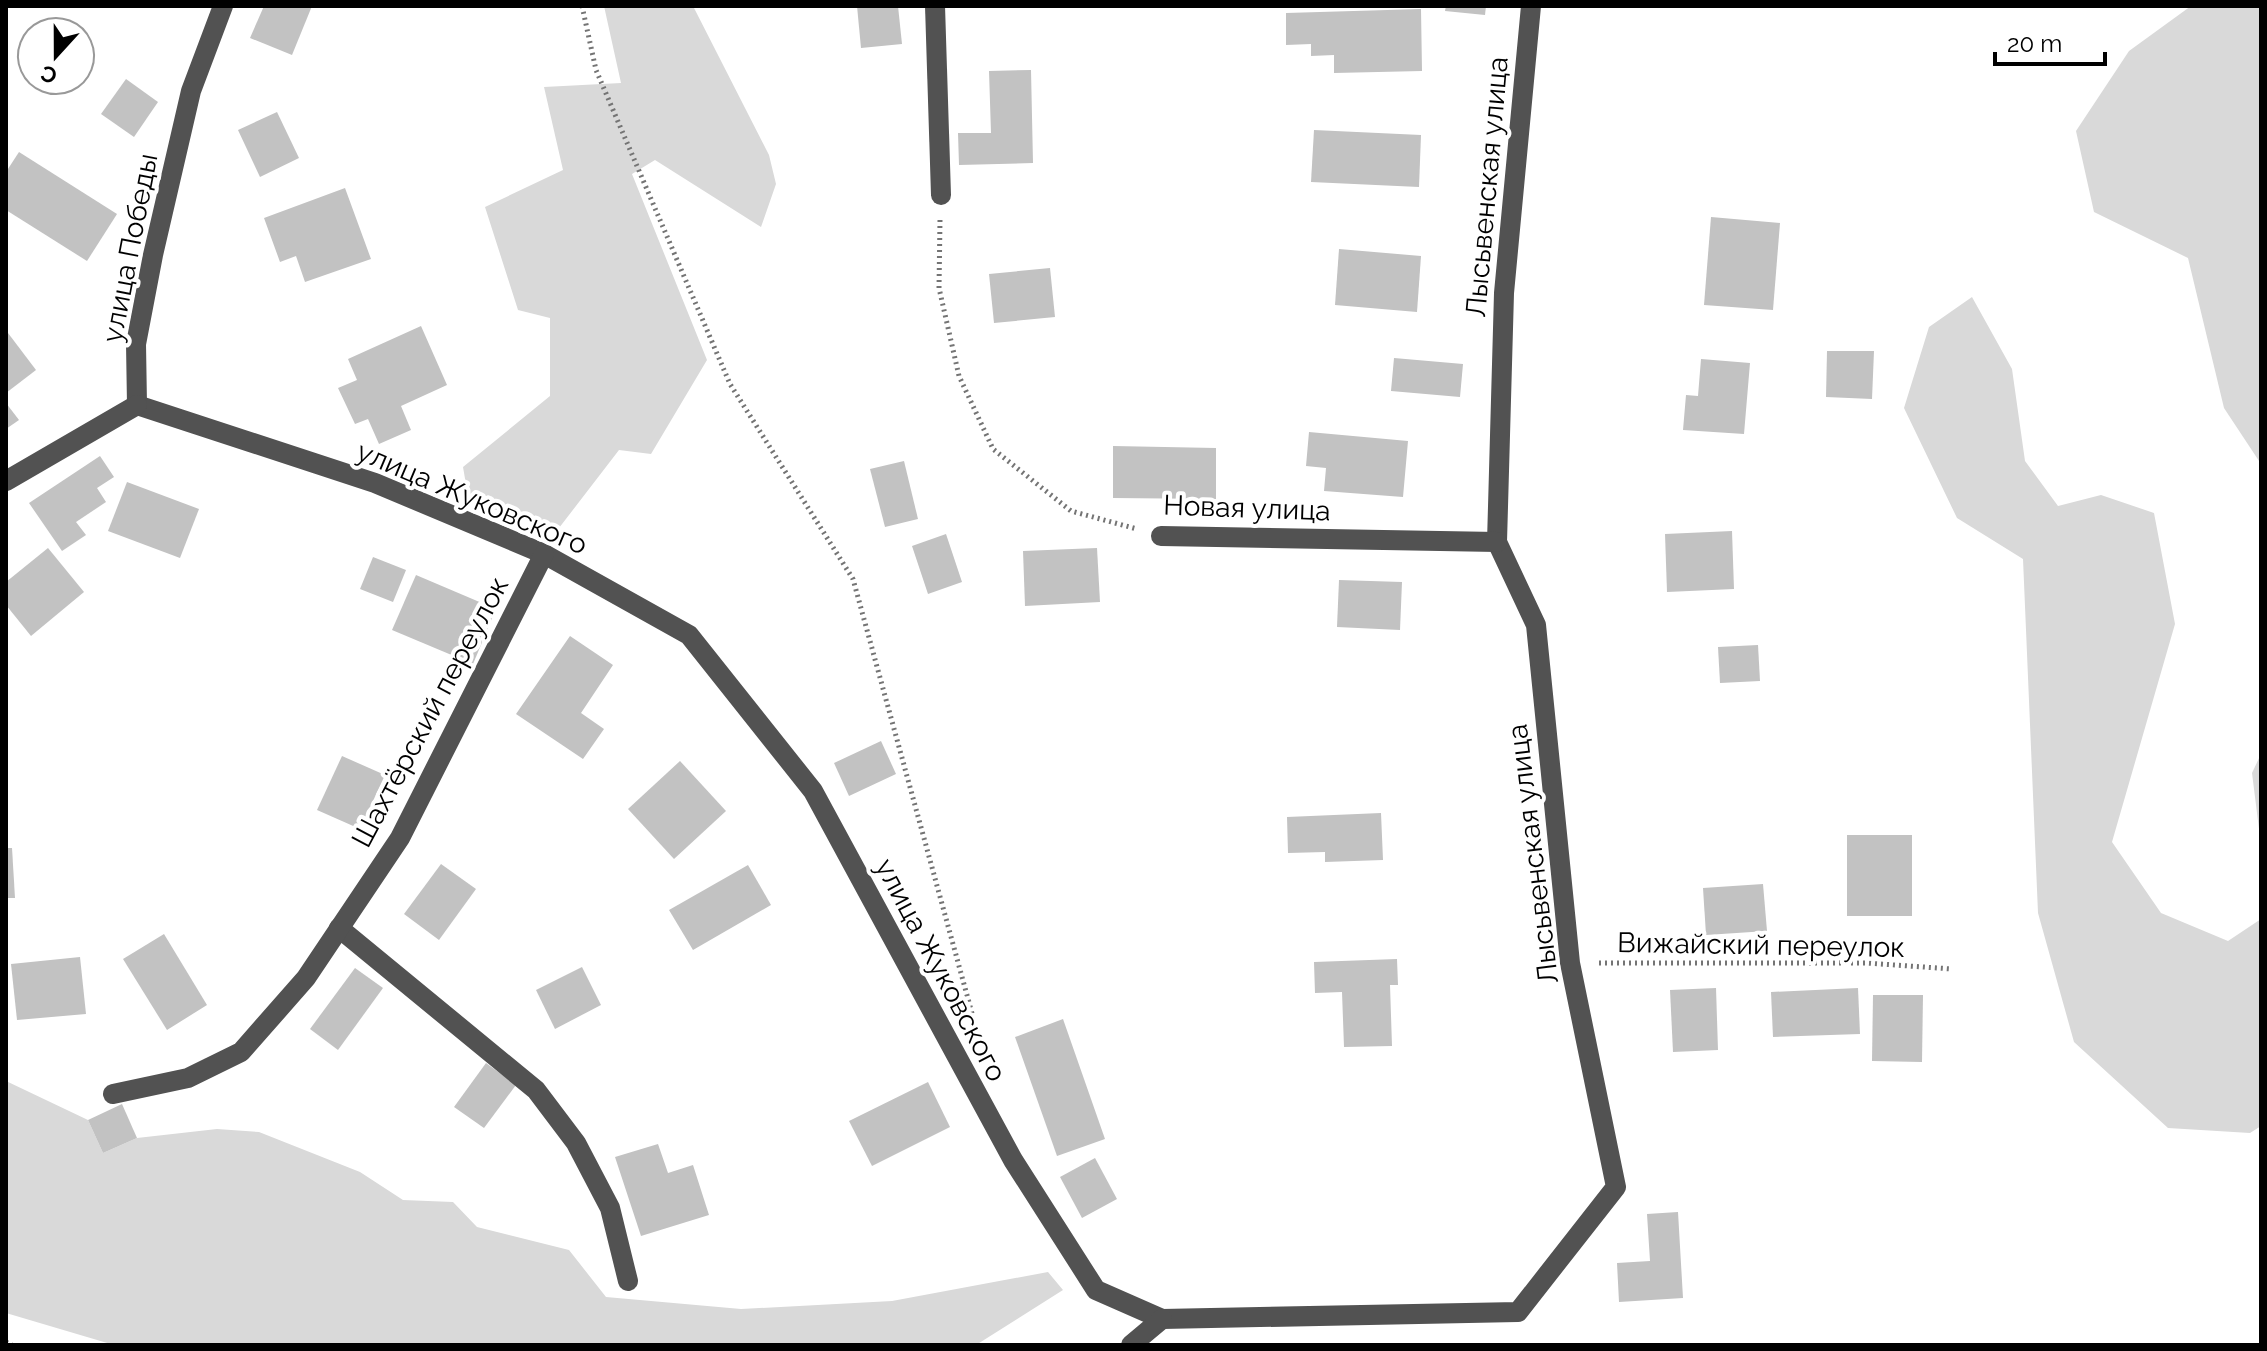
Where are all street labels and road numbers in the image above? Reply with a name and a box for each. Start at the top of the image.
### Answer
street label: Лысьвенская улица [1459,55,1515,319]
street label: улица Победы [96,151,164,345]
street label: улица Жуковского [352,434,592,562]
street label: Новая улица [1163,489,1331,527]
street label: Шахтёрский переулок [345,571,515,853]
street label: Лысьвенская улица [1501,722,1565,986]
street label: улица Жуковского [868,853,1014,1087]
street label: Вижайский переулок [1617,926,1905,964]

